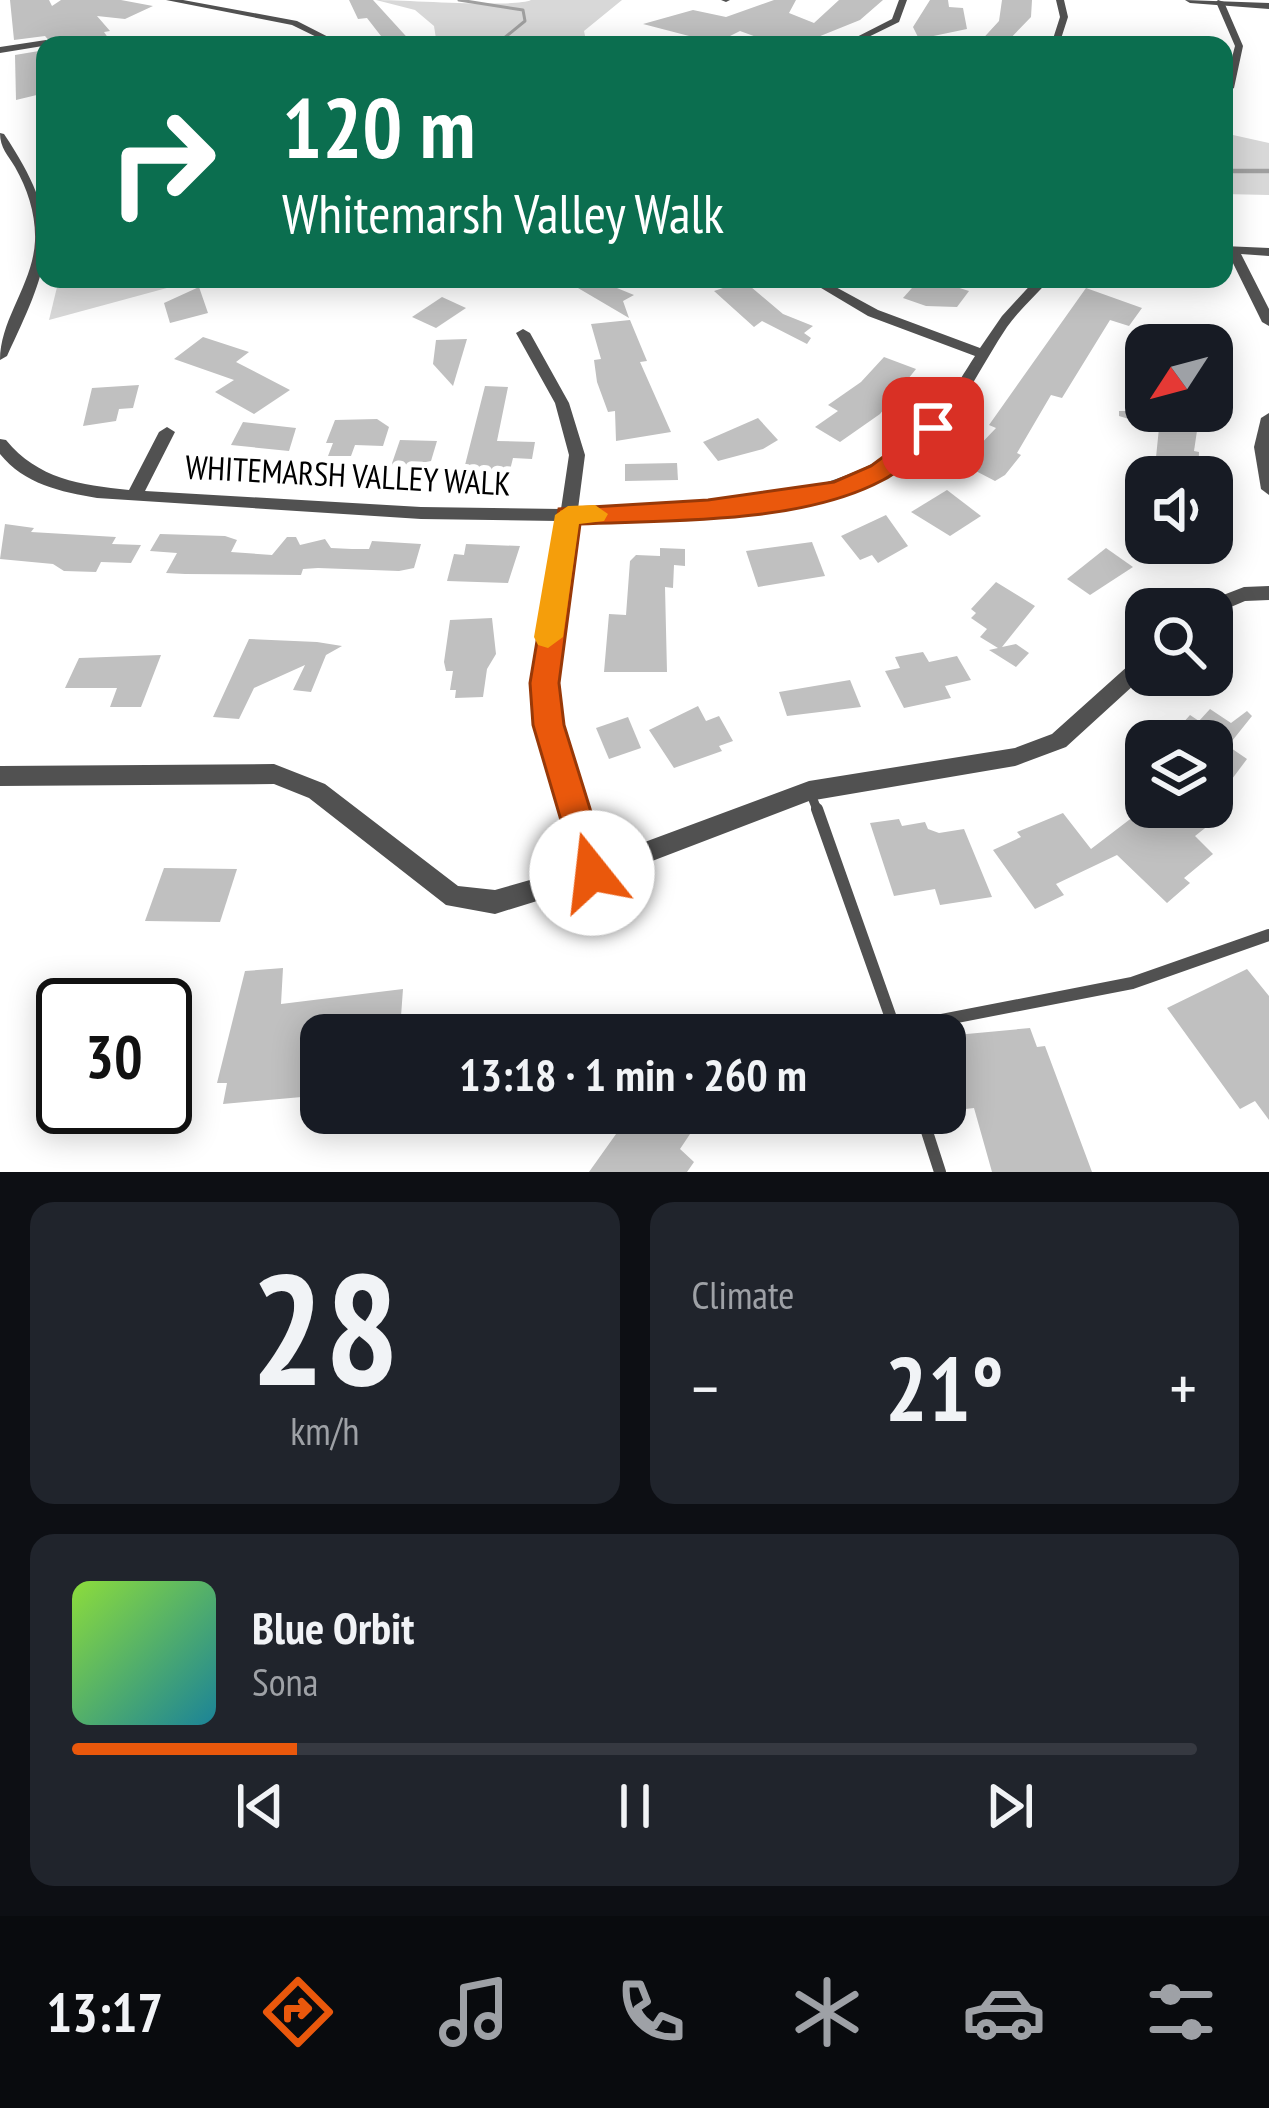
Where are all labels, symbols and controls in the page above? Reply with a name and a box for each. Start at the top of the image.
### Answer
text: 120 m [282,72,475,181]
icon: right [84,84,240,240]
text: Whitemarsh Valley Walk [282,178,724,248]
north arrow [1125,324,1233,432]
map controls [1125,324,1233,828]
pin [882,377,984,479]
icon: arrive [900,395,966,461]
street label: WHITEMARSH VALLEY WALK [184,445,512,504]
button: sound [1125,456,1233,564]
button: search [1125,588,1233,696]
button: layers [1125,720,1233,828]
position arrow [529,810,655,936]
speed limit sign: 30 [36,978,192,1134]
text: 13:18 · 1 min · 260 m [459,1045,807,1103]
text: 28 [250,1226,399,1428]
text: Climate [692,1269,794,1320]
text: 21° [885,1329,1004,1446]
text: − [692,1345,719,1430]
text: + [1170,1345,1197,1430]
text: km/h [290,1405,359,1456]
text: Blue Orbit [252,1598,414,1656]
text: Sona [252,1656,318,1707]
icon: previous [227,1773,293,1839]
icon: pause [602,1773,668,1839]
icon: next [977,1773,1043,1839]
icon: directions [256,1970,340,2054]
icon: music [432,1970,516,2054]
icon: phone [609,1970,693,2054]
icon: climate [785,1970,869,2054]
icon: car [962,1970,1046,2054]
icon: filters [1139,1970,1223,2054]
text: 13:17 [46,1977,163,2047]

